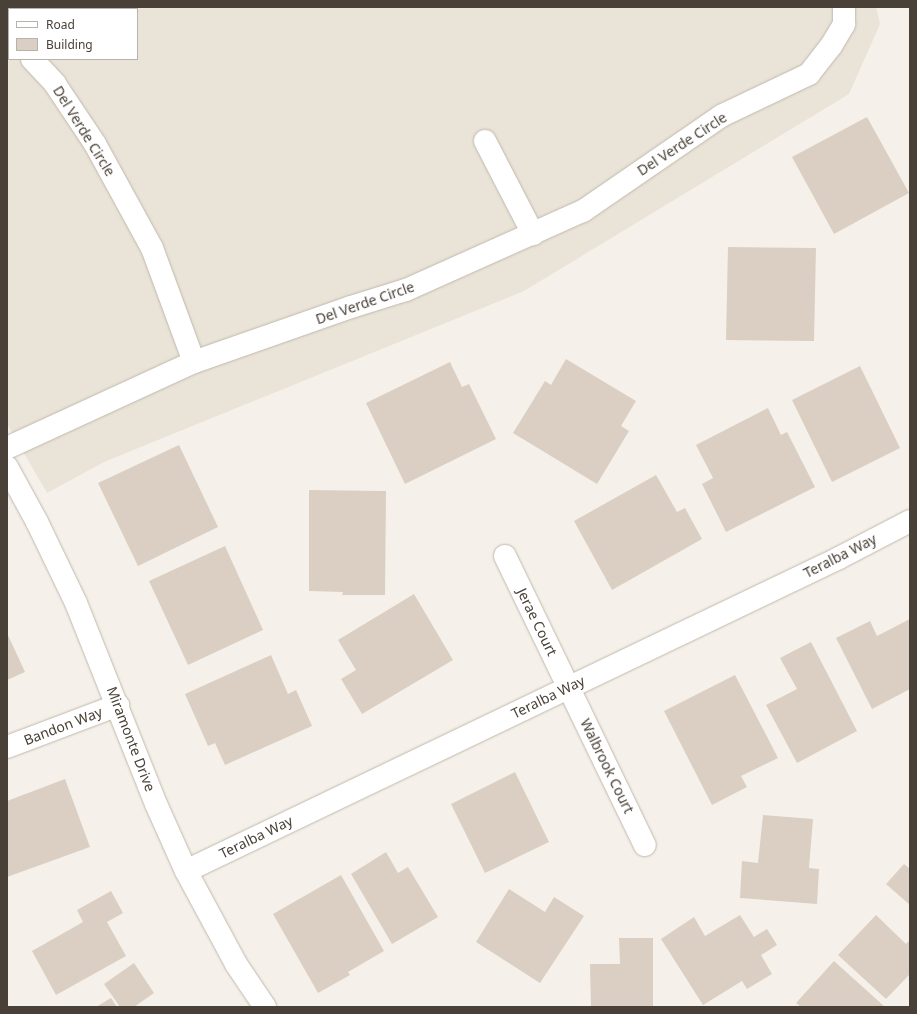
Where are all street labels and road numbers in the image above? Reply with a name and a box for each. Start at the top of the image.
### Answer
street label: Del Verde Circle [50,83,118,179]
street label: Del Verde Circle [634,109,730,179]
street label: Del Verde Circle [313,278,417,328]
street label: Teralba Way [801,530,879,582]
street label: Jerae Court [513,585,561,659]
street label: Teralba Way [509,672,587,722]
street label: Miramonte Drive [103,684,159,794]
street label: Bandon Way [21,703,105,749]
street label: Walbrook Court [577,716,637,816]
street label: Teralba Way [217,812,295,862]

